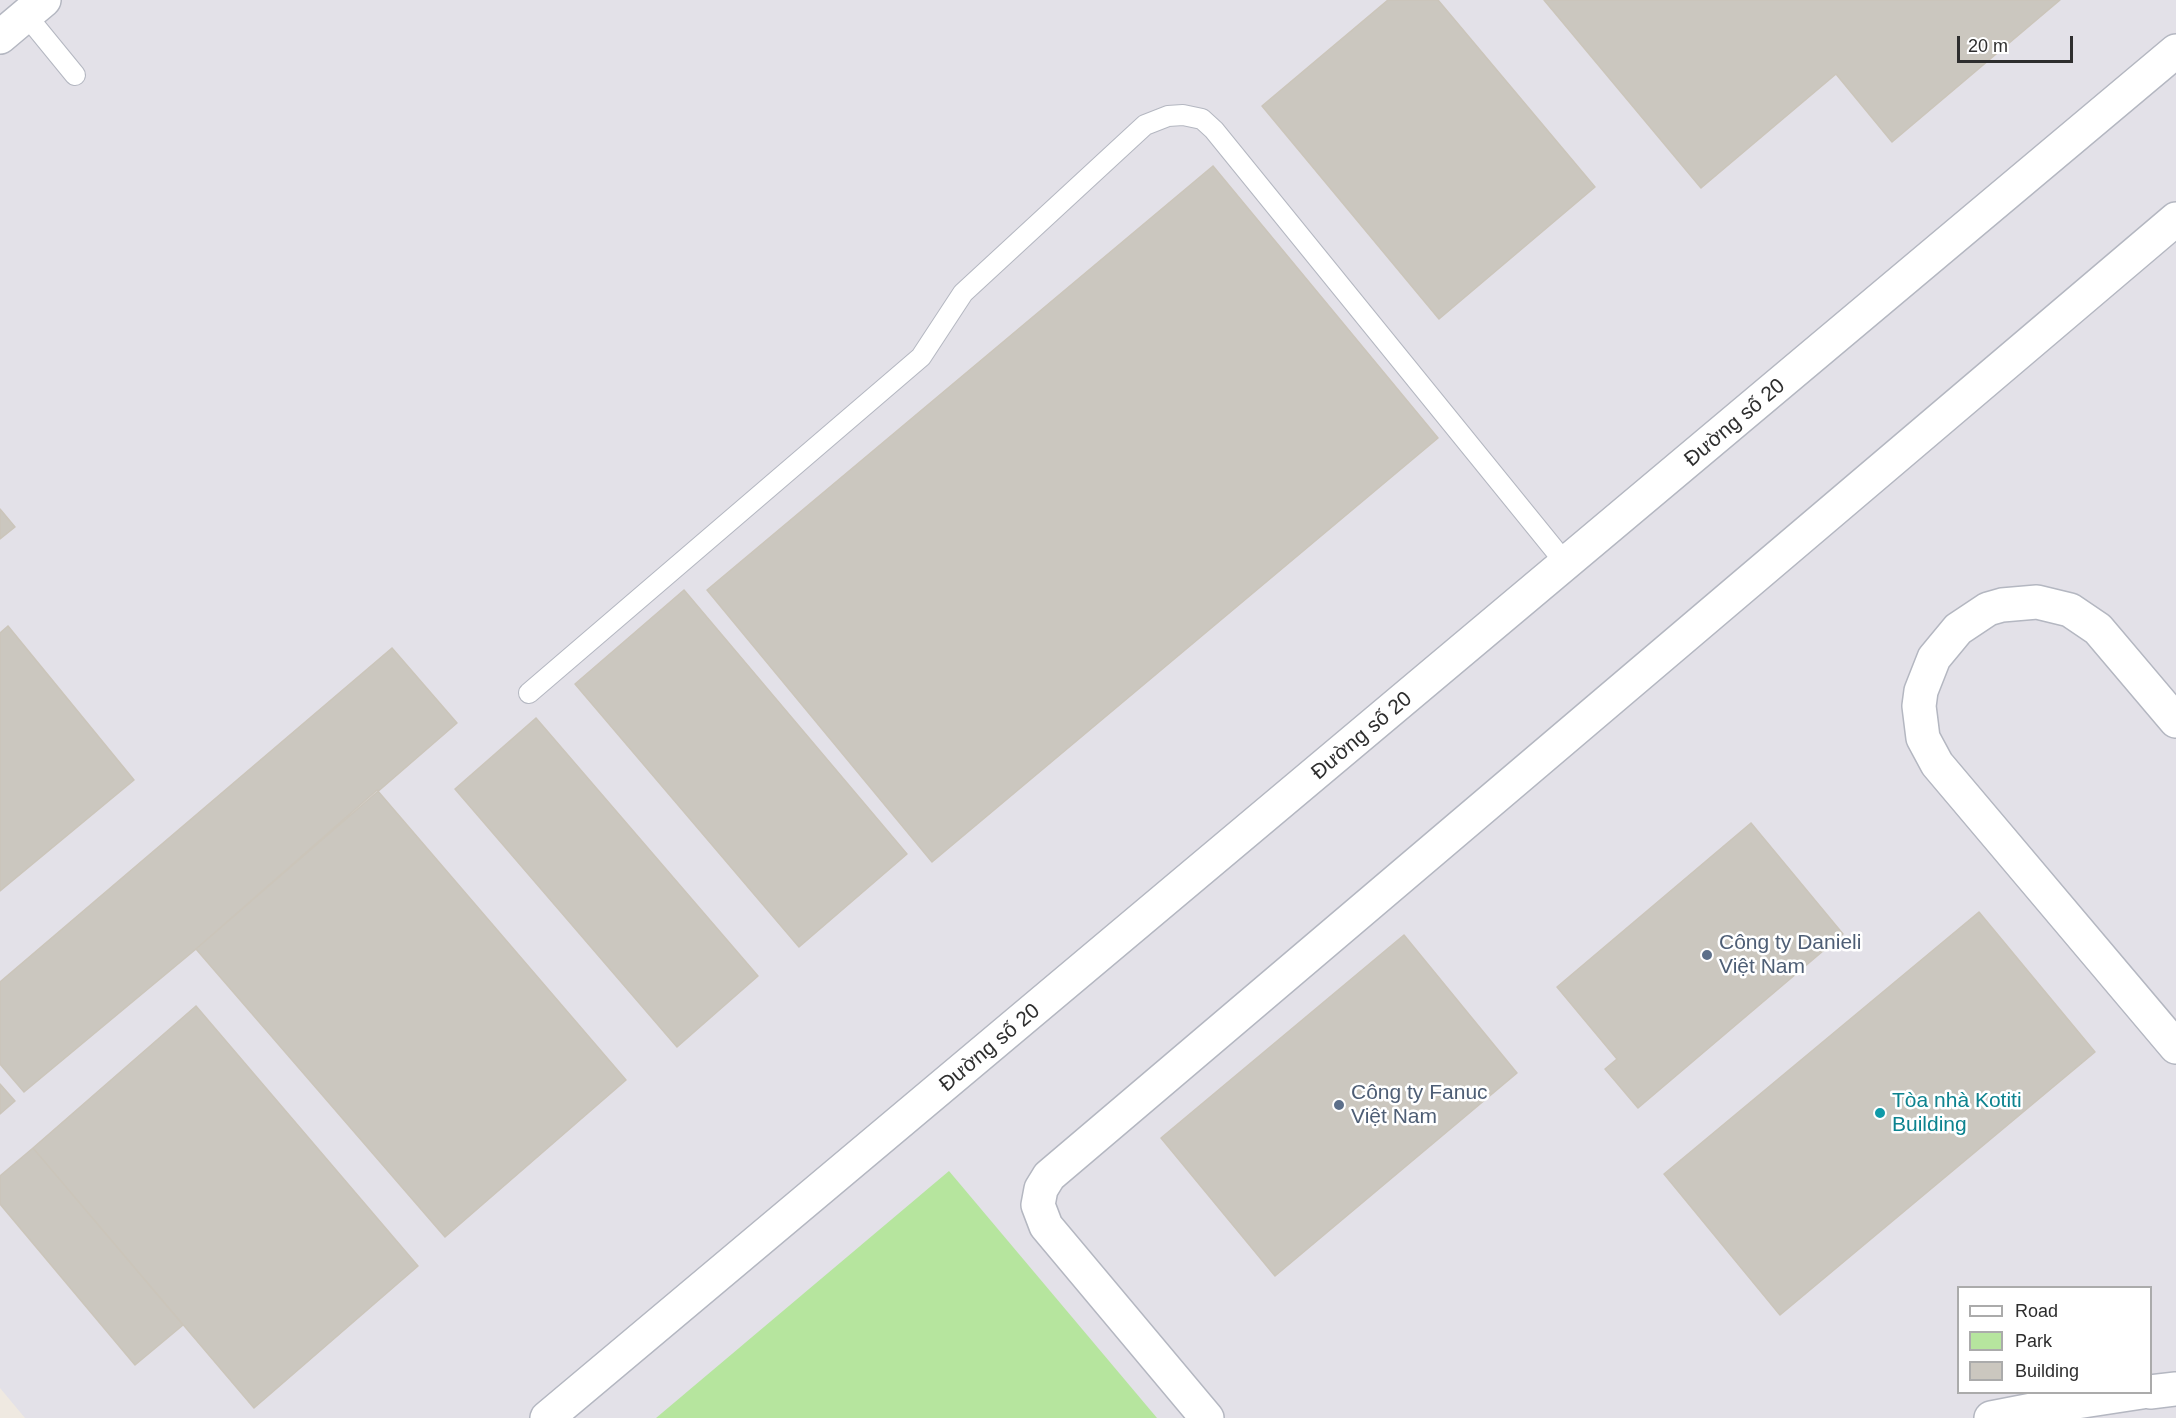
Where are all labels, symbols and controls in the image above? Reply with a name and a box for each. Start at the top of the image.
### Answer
scale bar [1960,24,2076,62]
text: 20 m [1968,36,2008,56]
street label: Đường số 20 [1680,374,1790,472]
street label: Đường số 20 [1307,687,1417,785]
place label: Công ty Danieli Việt Nam [1719,930,1861,980]
marker: Công ty Danieli Việt Nam [1700,948,1714,962]
street label: Đường số 20 [935,999,1045,1097]
place label: Công ty Fanuc Việt Nam [1351,1080,1488,1130]
place label: Tòa nhà Kotiti Building [1892,1088,2022,1138]
marker: Công ty Fanuc Việt Nam [1332,1098,1346,1112]
marker: Tòa nhà Kotiti Building [1873,1106,1887,1120]
legend [1957,1286,2152,1394]
text: Road [2015,1301,2058,1321]
text: Park [2015,1331,2052,1351]
text: Building [2015,1361,2079,1381]

